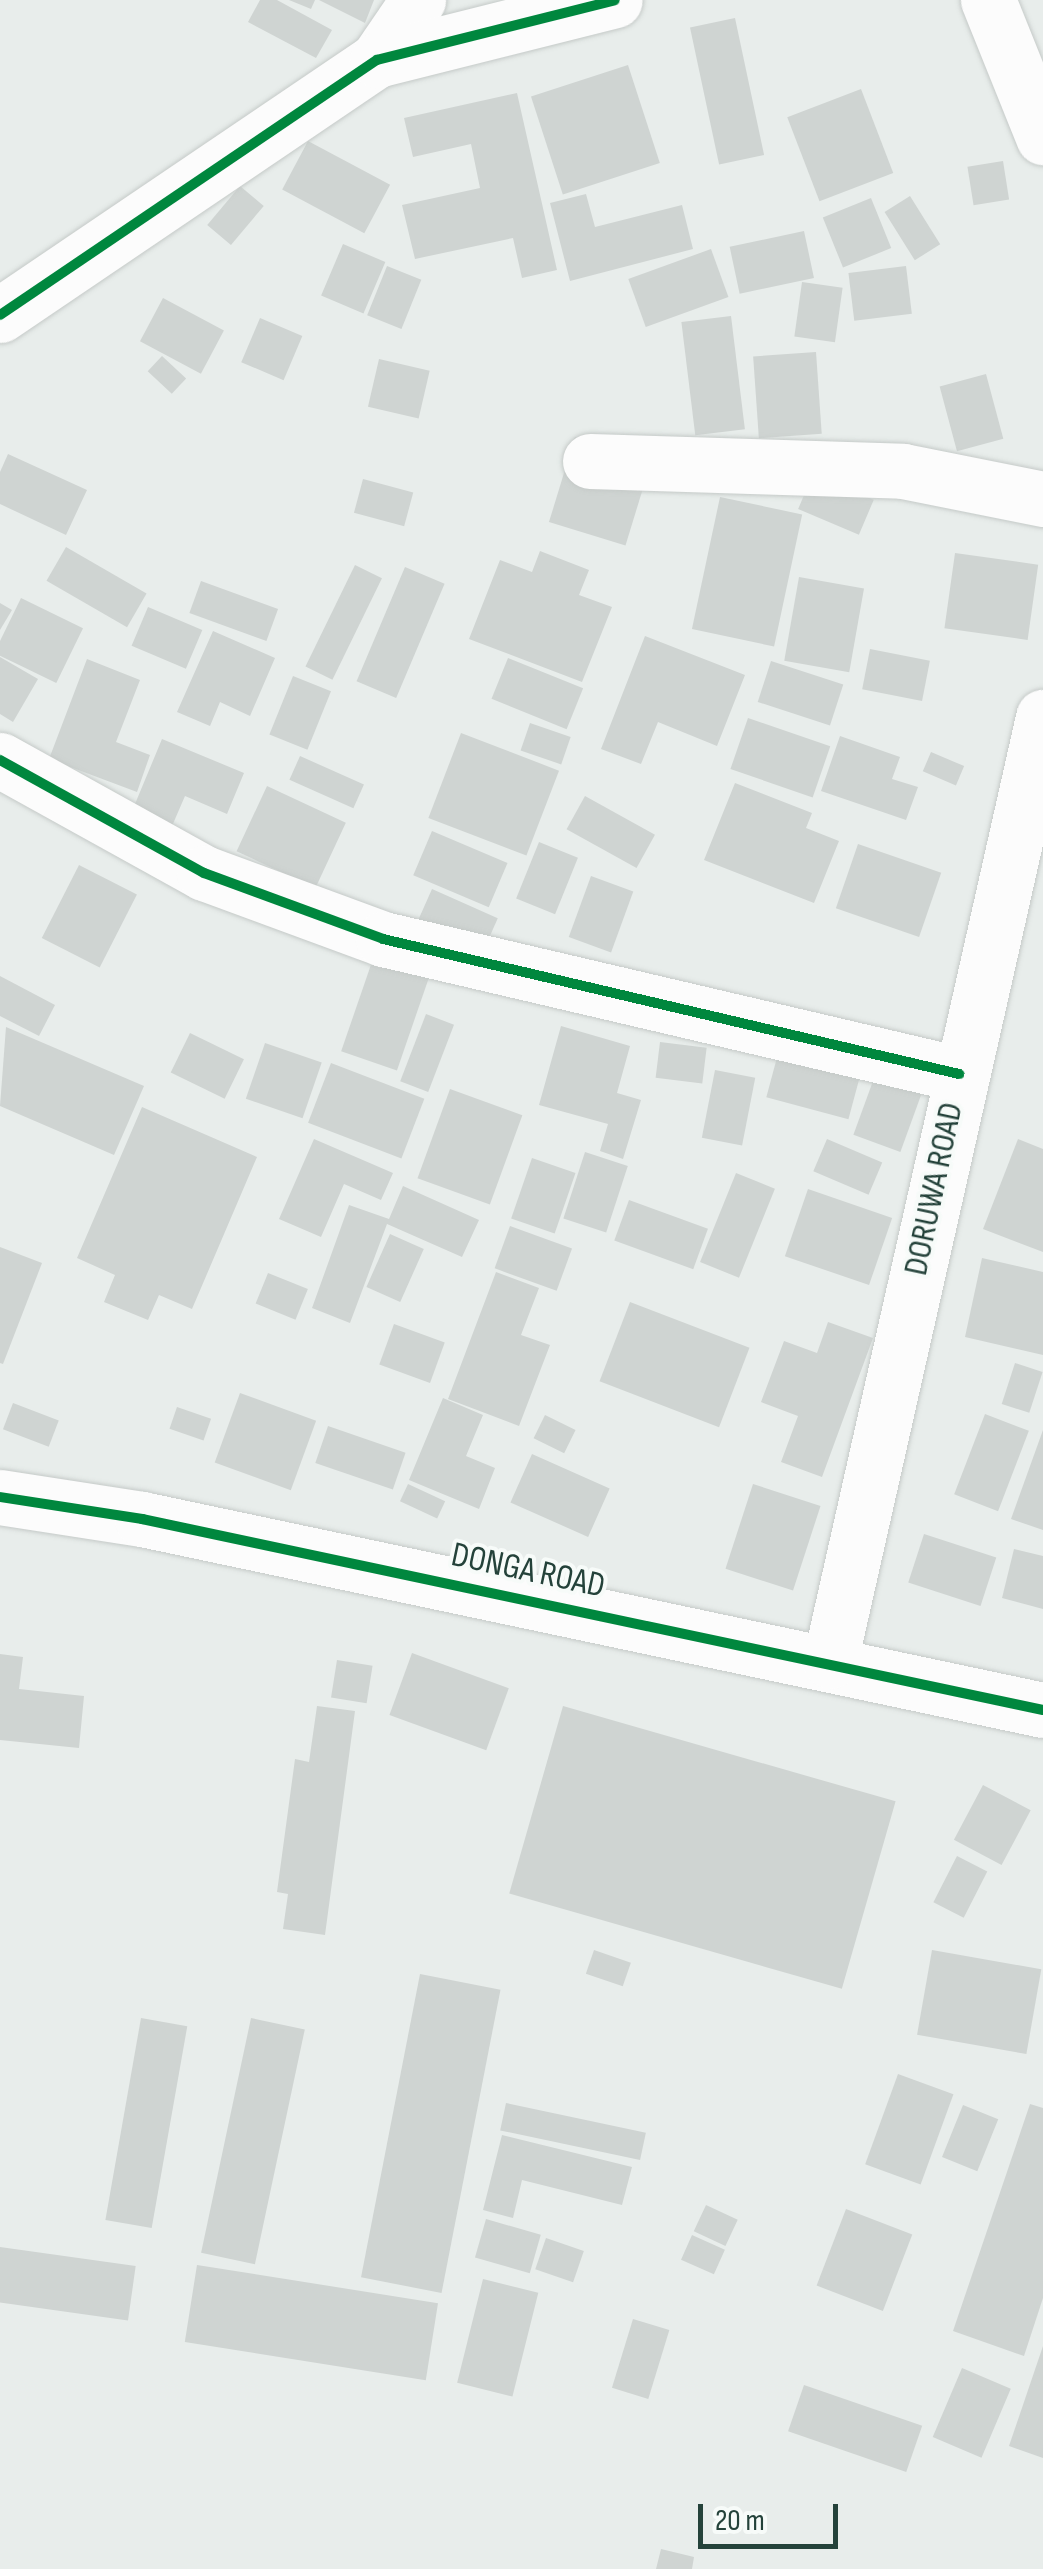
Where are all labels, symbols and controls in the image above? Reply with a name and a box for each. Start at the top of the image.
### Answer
street label: DORUWA ROAD [895,1099,973,1279]
street label: DONGA ROAD [448,1534,608,1608]
scale bar [703,2484,843,2546]
text: 20 m [715,2503,765,2539]

